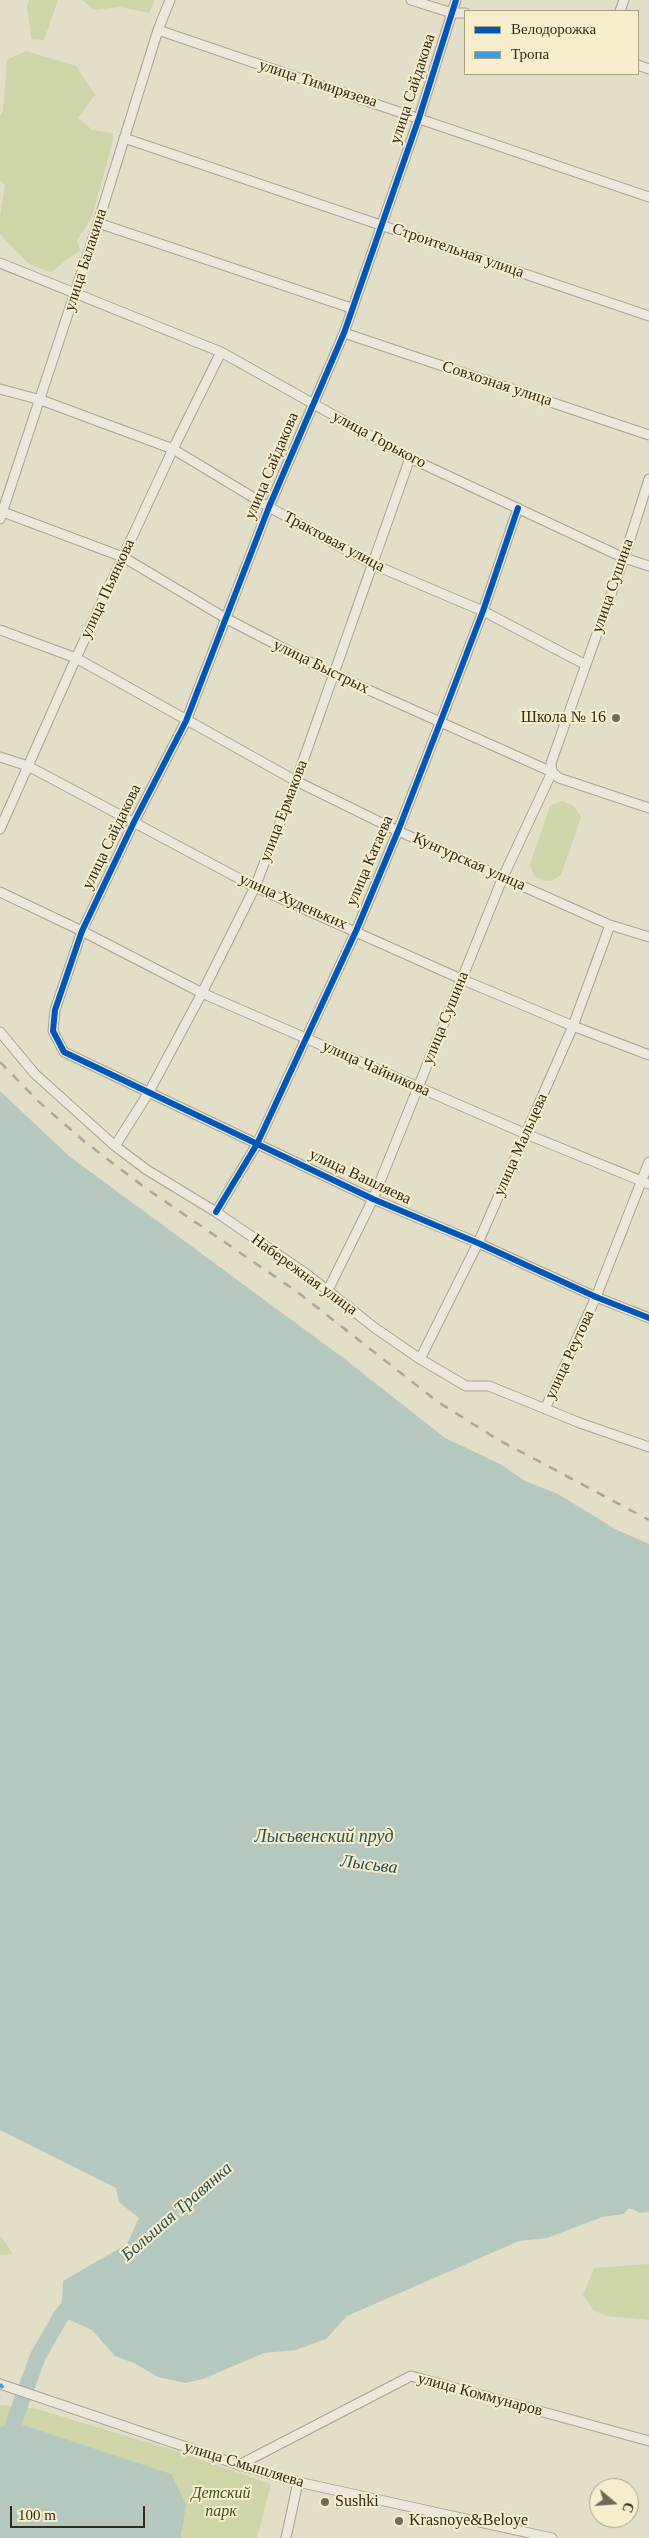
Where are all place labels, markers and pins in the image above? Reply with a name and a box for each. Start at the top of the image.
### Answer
place label: Школа № 16 [521,708,606,728]
marker: Школа № 16 [610,712,622,724]
place label: Sushki [335,2492,379,2512]
marker: Sushki [319,2496,331,2508]
place label: Krasnoye&Beloye [409,2511,528,2531]
marker: Krasnoye&Beloye [393,2515,405,2527]

